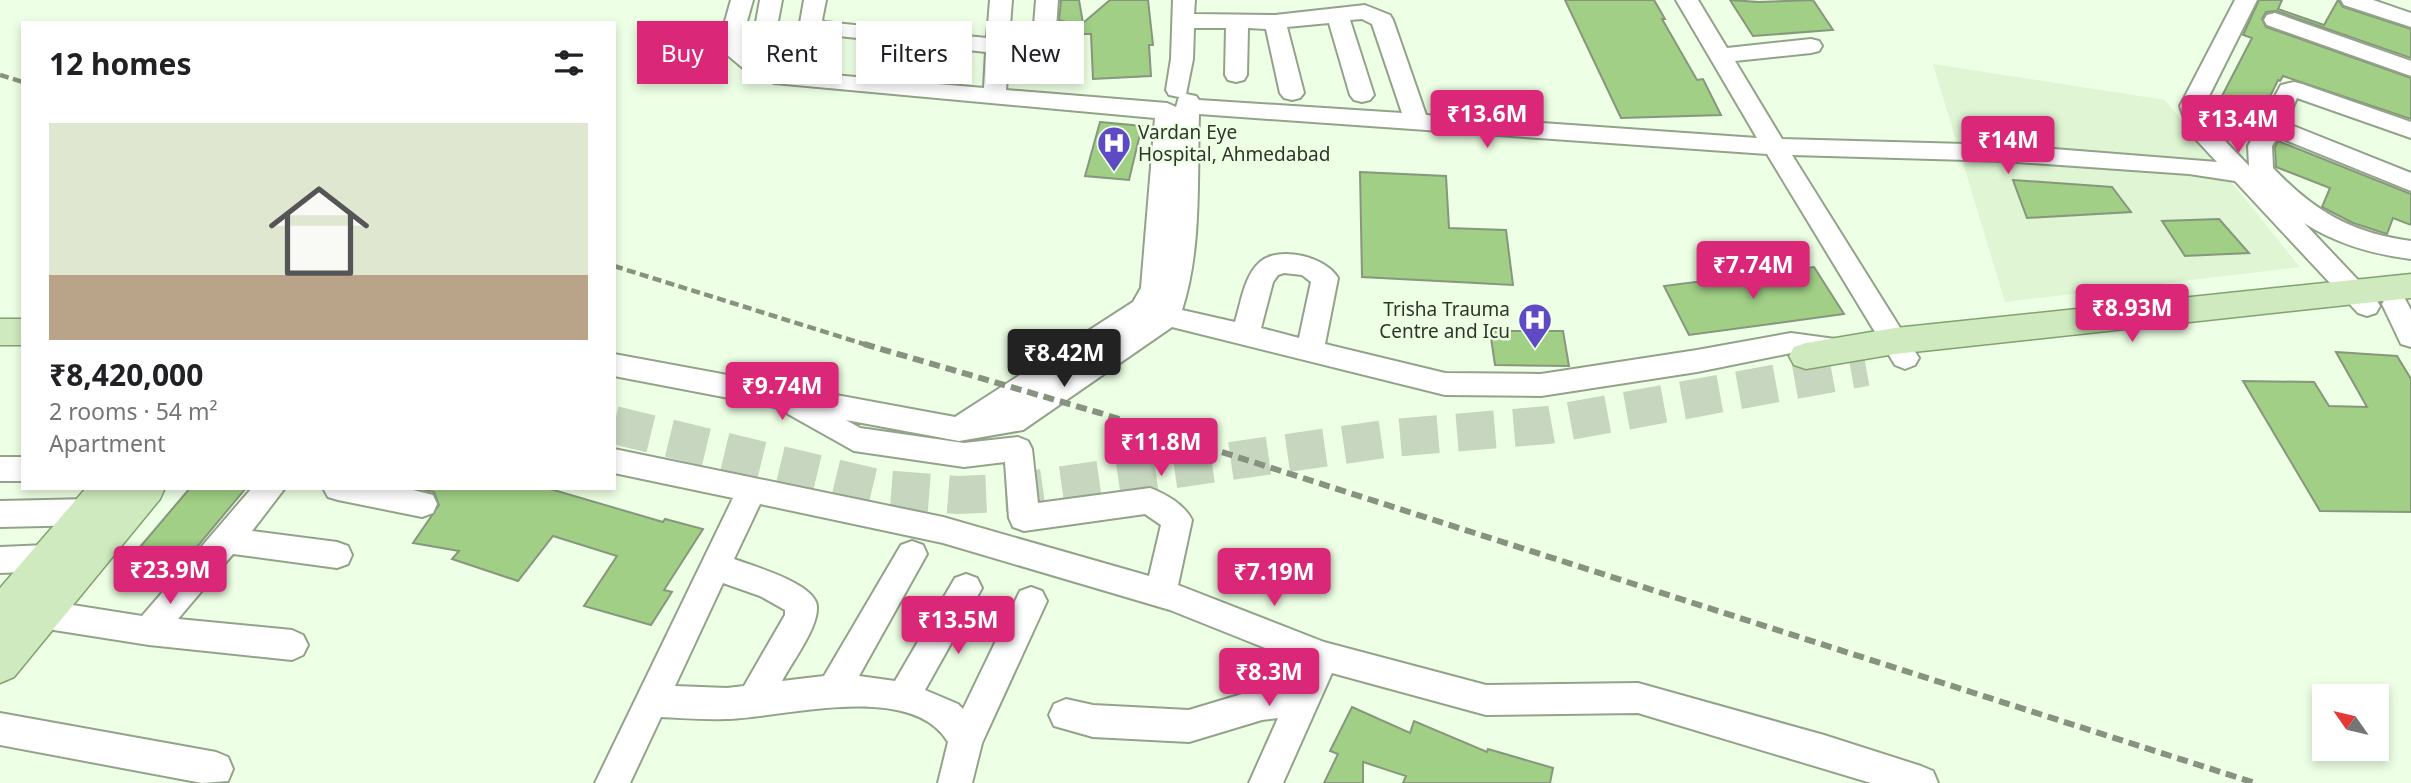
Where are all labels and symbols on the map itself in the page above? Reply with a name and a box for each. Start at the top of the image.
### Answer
pin: ₹13.6M [1430,90,1544,150]
pin: ₹13.4M [2181,96,2295,155]
pin: ₹14M [1967,116,2049,176]
place label: Vardan Eye Hospital, Ahmedabad [1138,119,1330,167]
hospital icon: Vardan Eye Hospital, Ahmedabad [1095,124,1133,173]
pin: ₹7.74M [1696,242,1810,301]
pin: ₹8.93M [2075,284,2189,344]
place label: Trisha Trauma Centre and Icu [1379,296,1510,344]
hospital icon: Trisha Trauma Centre and Icu [1516,301,1554,350]
pin: ₹8.42M [1007,330,1121,389]
pin: ₹9.74M [725,362,839,422]
pin: ₹11.8M [1104,419,1218,478]
pin: ₹23.9M [113,546,227,606]
pin: ₹7.19M [1217,548,1331,608]
pin: ₹13.5M [901,596,1015,656]
pin: ₹8.3M [1220,648,1318,708]
north arrow [2312,684,2389,761]

